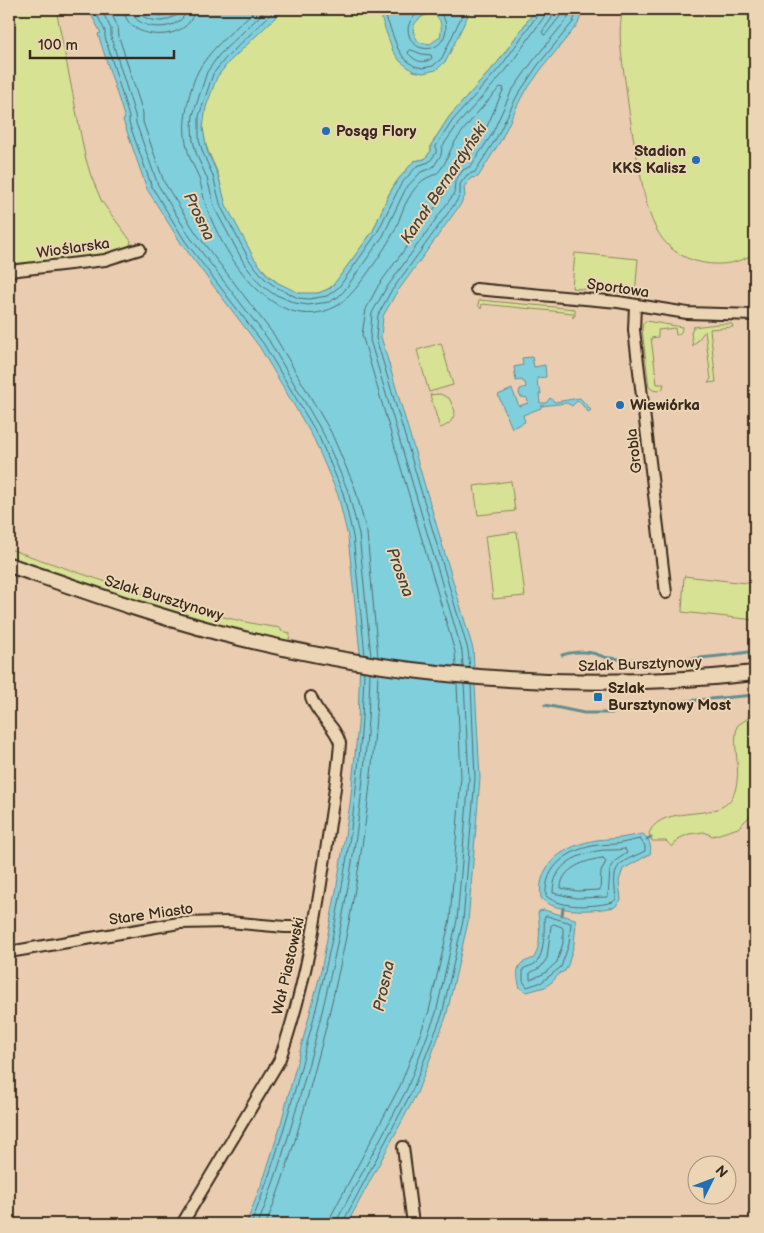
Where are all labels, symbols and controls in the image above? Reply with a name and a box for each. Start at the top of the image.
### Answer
scale bar [30,28,174,60]
text: 100 m [38,36,78,55]
water label: Kanał Bernardyński [397,119,492,248]
place label: Posąg Flory [336,122,417,141]
marker: Posąg Flory [320,125,332,137]
place label: Stadion KKS Kalisz [612,142,687,178]
marker: Stadion KKS Kalisz [690,154,702,166]
water label: Prosna [179,190,218,244]
street label: Wioślarska [35,234,111,263]
street label: Sportowa [585,275,650,302]
place label: Wiewiórka [630,396,700,415]
marker: Wiewiórka [614,399,626,411]
street label: Grobla [622,427,647,474]
water label: Prosna [382,545,417,600]
street label: Szlak Bursztynowy [102,571,226,626]
street label: Szlak Bursztynowy [578,653,702,676]
place label: Szlak Bursztynowy Most [608,679,731,715]
marker: Szlak Bursztynowy Most [592,691,604,703]
street label: Stare Miasto [108,899,194,930]
street label: Wał Piastowski [268,915,309,1017]
water label: Prosna [370,959,399,1013]
north arrow [686,1156,736,1206]
text: N [711,1162,731,1181]

